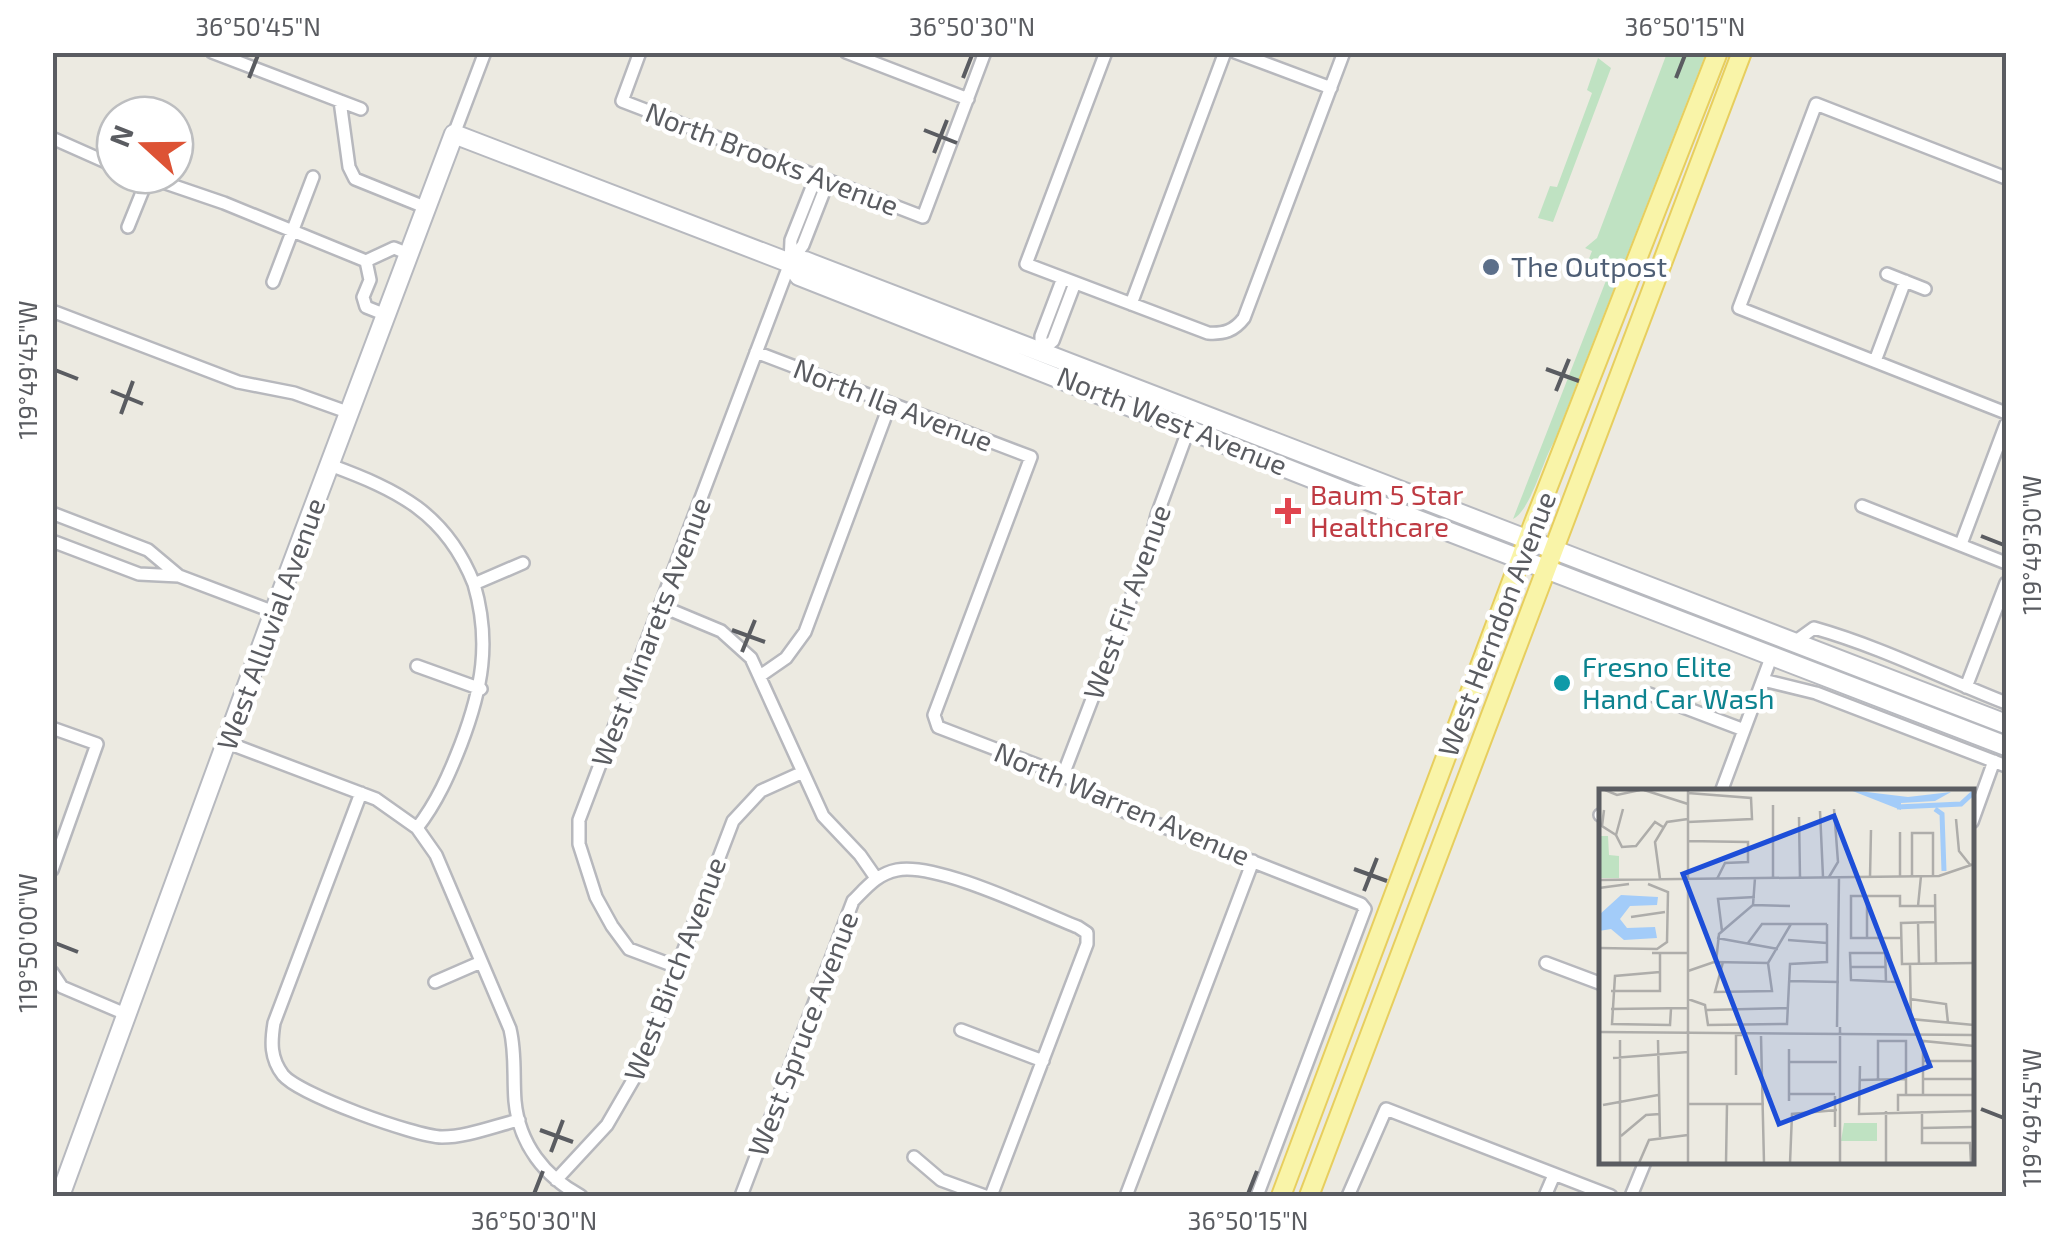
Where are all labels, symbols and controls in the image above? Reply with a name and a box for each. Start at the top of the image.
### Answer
text: 36°50'45"N [195,11,321,41]
text: 36°50'30"N [909,11,1035,41]
text: 36°50'15"N [1625,11,1745,41]
street label: North Brooks Avenue [641,94,904,222]
north arrow [95,95,195,195]
text: N [101,120,140,151]
place label: The Outpost [1511,249,1667,283]
marker: The Outpost [1480,256,1502,278]
text: 119°49'45"W [12,301,42,439]
street label: North Ila Avenue [789,350,998,458]
street label: North West Avenue [1052,358,1292,482]
text: 119°49'30"W [2016,475,2046,615]
place label: Baum 5 Star Healthcare [1310,477,1464,543]
street label: West Herndon Avenue [1430,486,1562,761]
street label: West Minarets Avenue [583,492,717,771]
street label: West Alluvial Avenue [209,493,331,754]
marker: Baum 5 Star Healthcare [1275,498,1301,524]
street label: West Fir Avenue [1075,500,1177,703]
place label: Fresno Elite Hand Car Wash [1582,649,1775,715]
marker: Fresno Elite Hand Car Wash [1551,672,1573,694]
street label: North Warren Avenue [990,734,1255,872]
inset map [1599,789,1974,1164]
street label: West Birch Avenue [616,852,732,1085]
text: 119°50'00"W [12,873,42,1013]
street label: West Spruce Avenue [740,907,864,1161]
text: 119°49'45"W [2016,1049,2046,1187]
text: 36°50'30"N [471,1205,597,1235]
text: 36°50'15"N [1188,1205,1308,1235]

